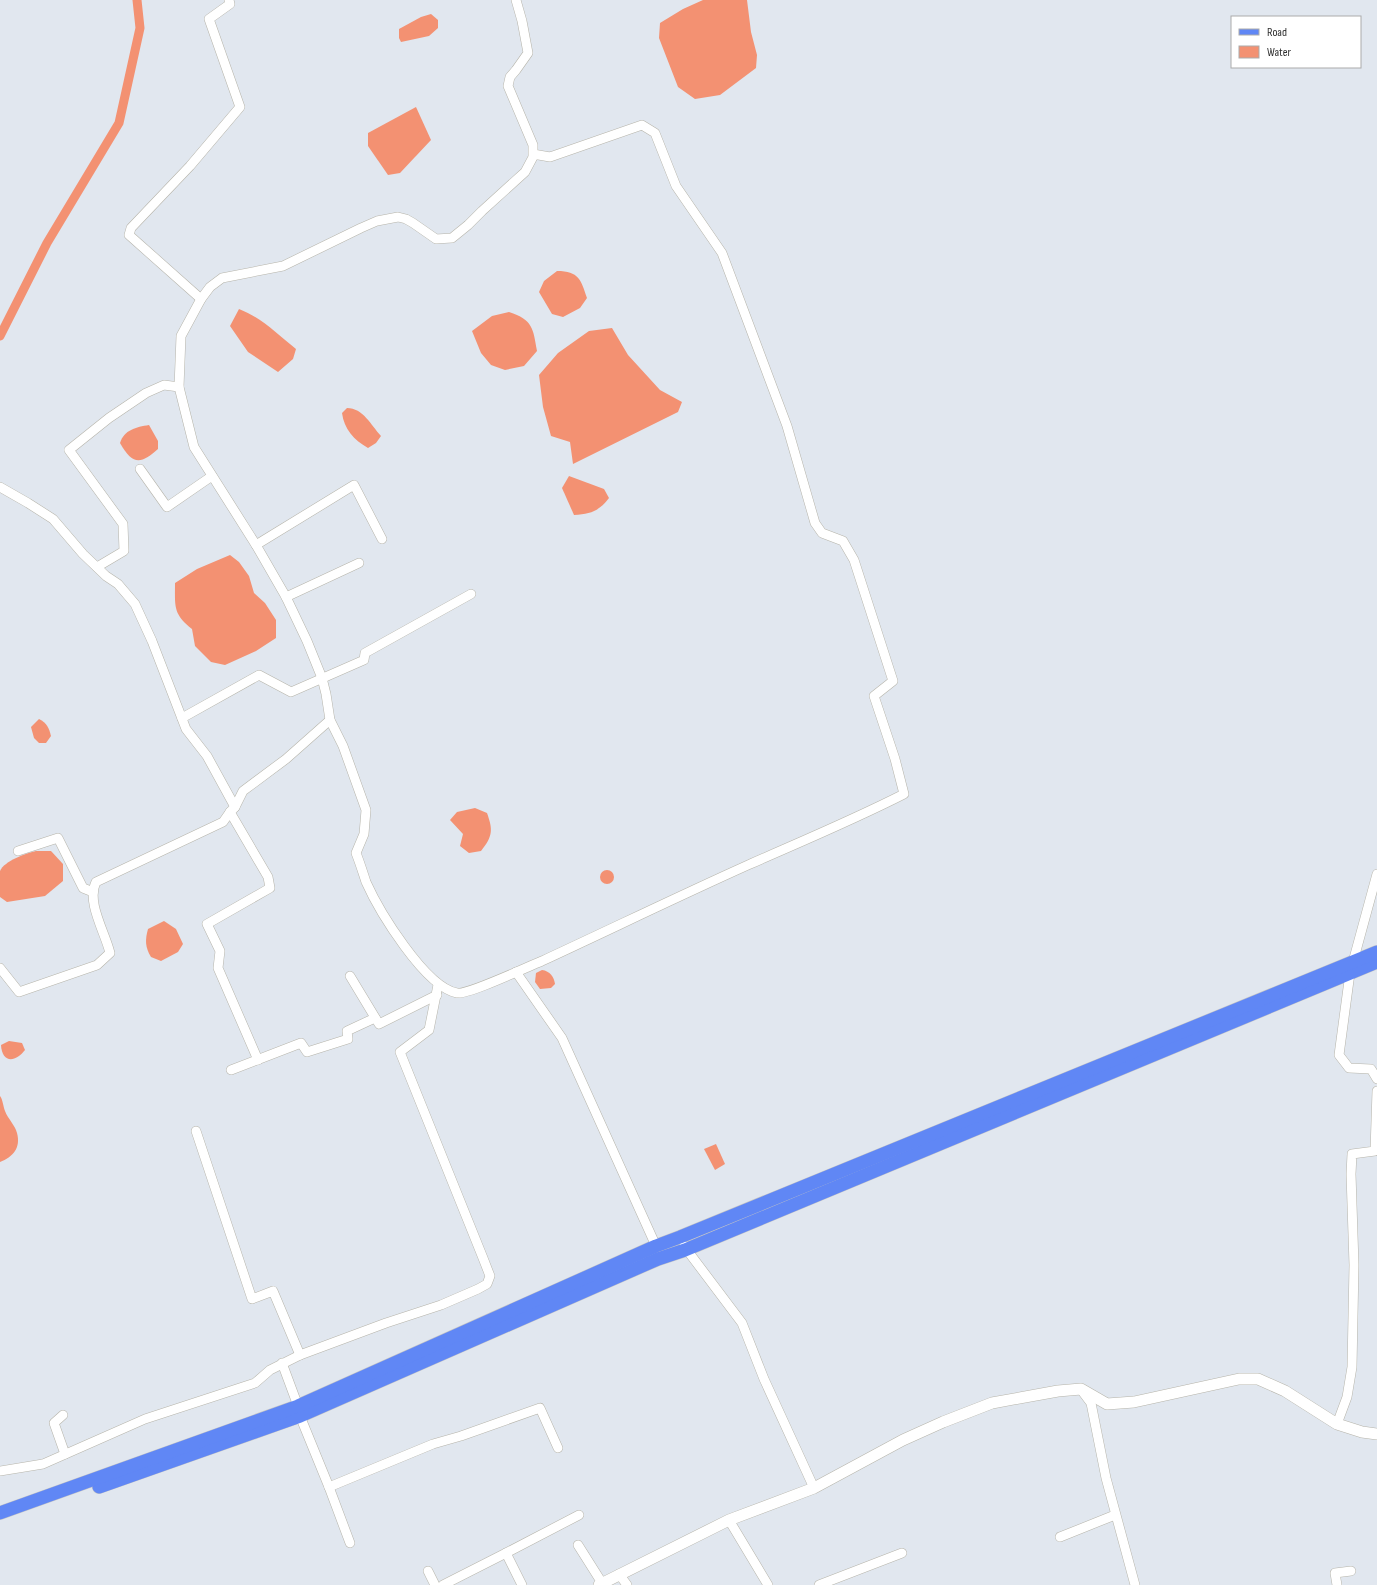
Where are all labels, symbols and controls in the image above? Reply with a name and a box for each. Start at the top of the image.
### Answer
legend [1231,16,1361,68]
text: Road [1267,25,1287,40]
text: Water [1267,45,1291,60]

